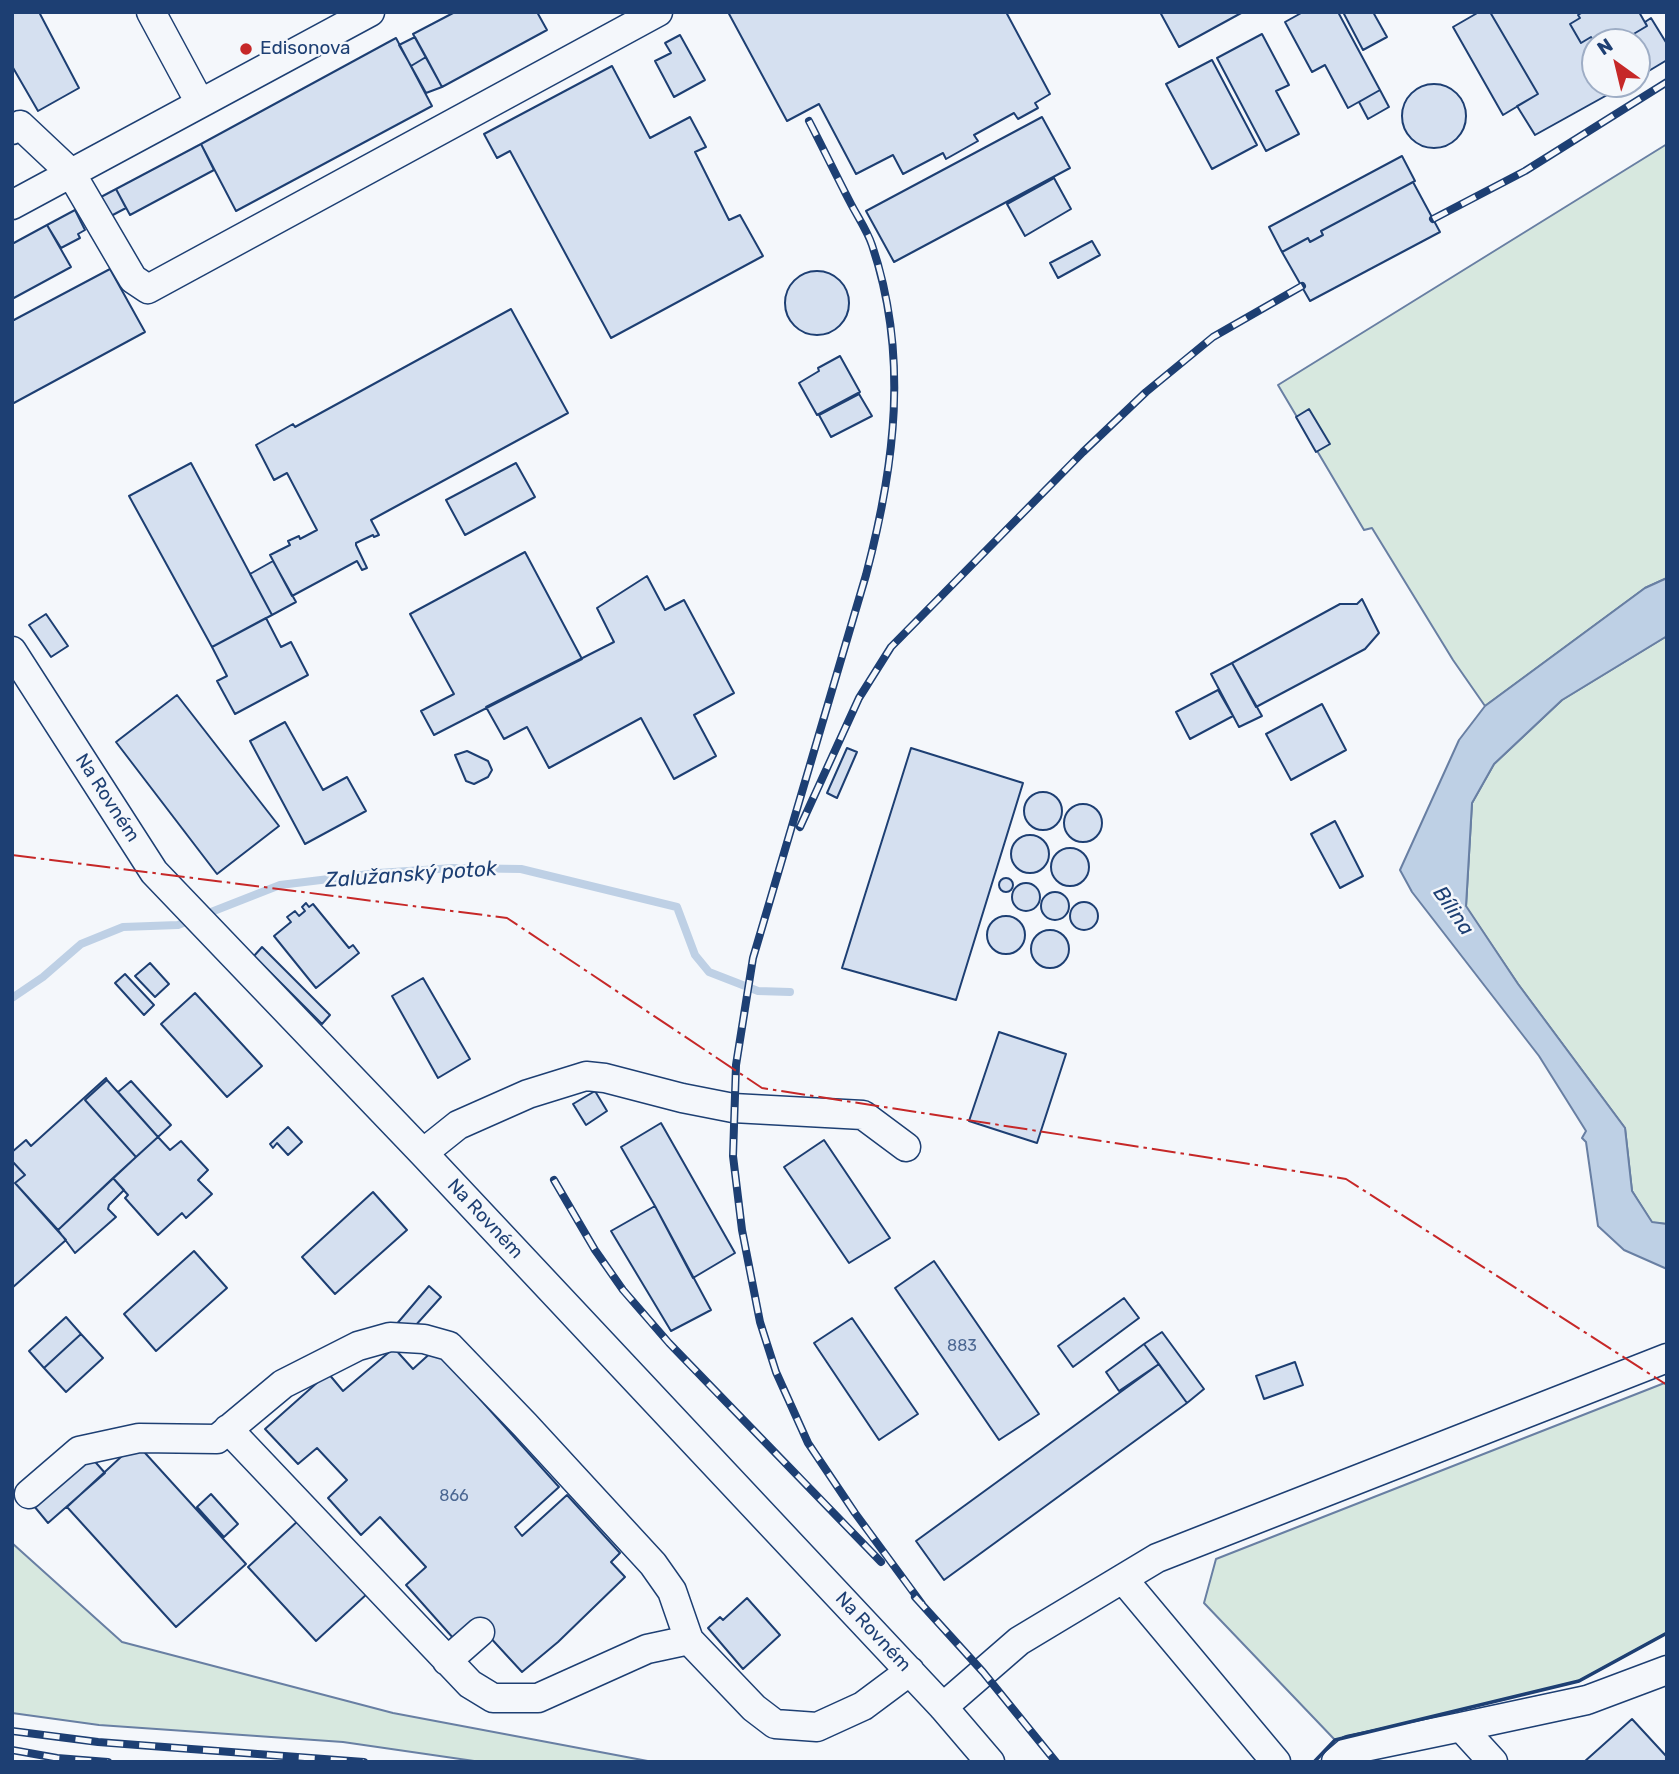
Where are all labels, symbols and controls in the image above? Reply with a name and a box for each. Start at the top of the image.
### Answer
north arrow [1581,28,1651,98]
text: N [1593,33,1617,60]
place label: Edisonova [260,38,351,60]
marker: Edisonova [238,41,254,57]
street label: Na Rovném [70,750,144,846]
water label: Zalužanský potok [324,856,498,894]
water label: Bílina [1427,881,1479,941]
street label: Na Rovném [442,1174,528,1264]
house number: 883 [947,1336,977,1356]
house number: 866 [439,1486,469,1506]
street label: Na Rovném [830,1587,916,1677]

